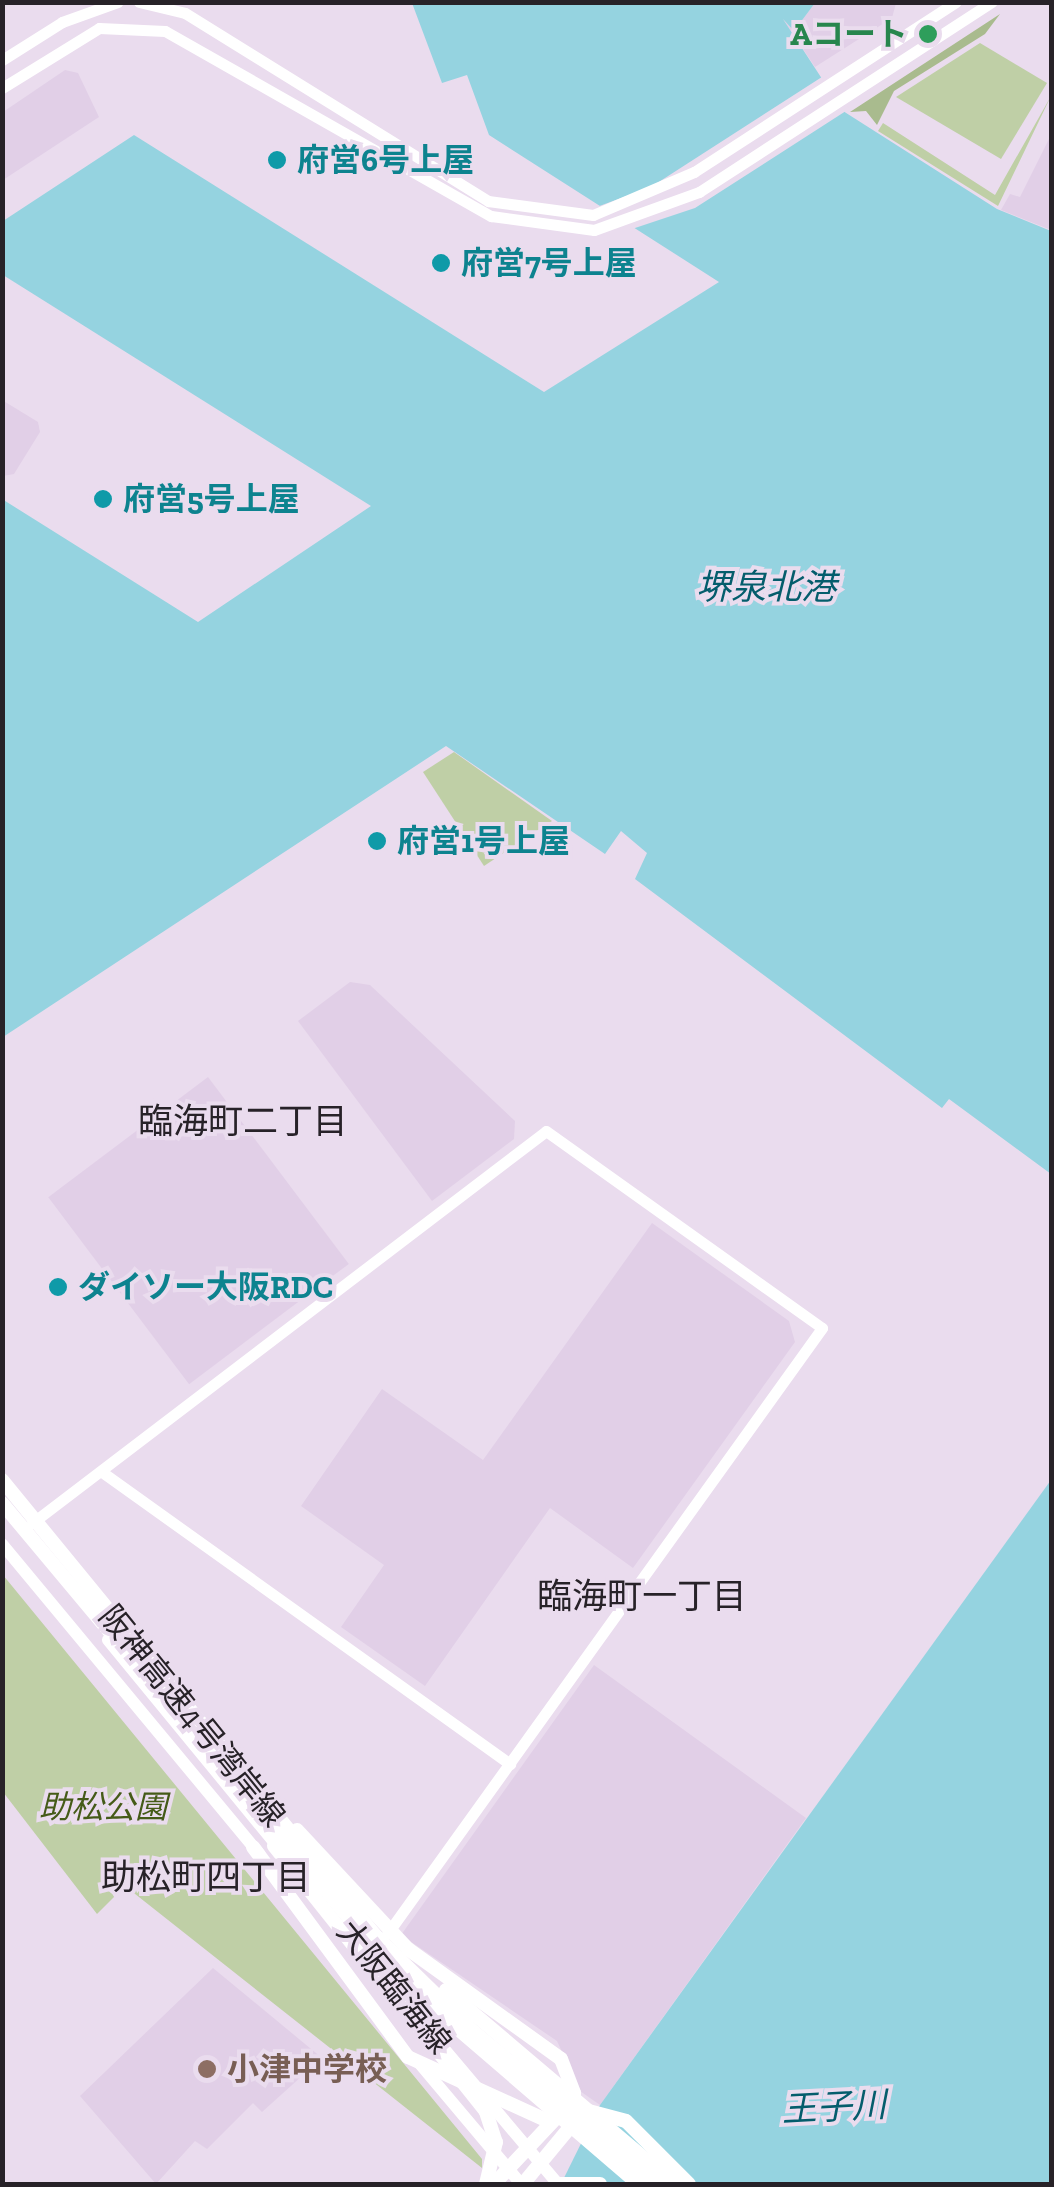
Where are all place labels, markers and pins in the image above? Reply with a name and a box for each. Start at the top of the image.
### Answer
place label: Aコート [790,15,908,53]
marker: Aコート [917,23,939,45]
place label: 府営6号上屋 [297,141,474,179]
marker: 府営6号上屋 [266,149,288,171]
place label: 府営7号上屋 [461,244,637,282]
marker: 府営7号上屋 [430,252,452,274]
place label: 府営5号上屋 [123,480,300,518]
marker: 府営5号上屋 [92,488,114,510]
place label: 府営1号上屋 [397,822,570,860]
marker: 府営1号上屋 [366,830,388,852]
place label: ダイソー大阪RDC [78,1268,333,1306]
marker: ダイソー大阪RDC [47,1276,69,1298]
place label: 小津中学校 [227,2050,387,2088]
marker: 小津中学校 [196,2058,218,2080]

